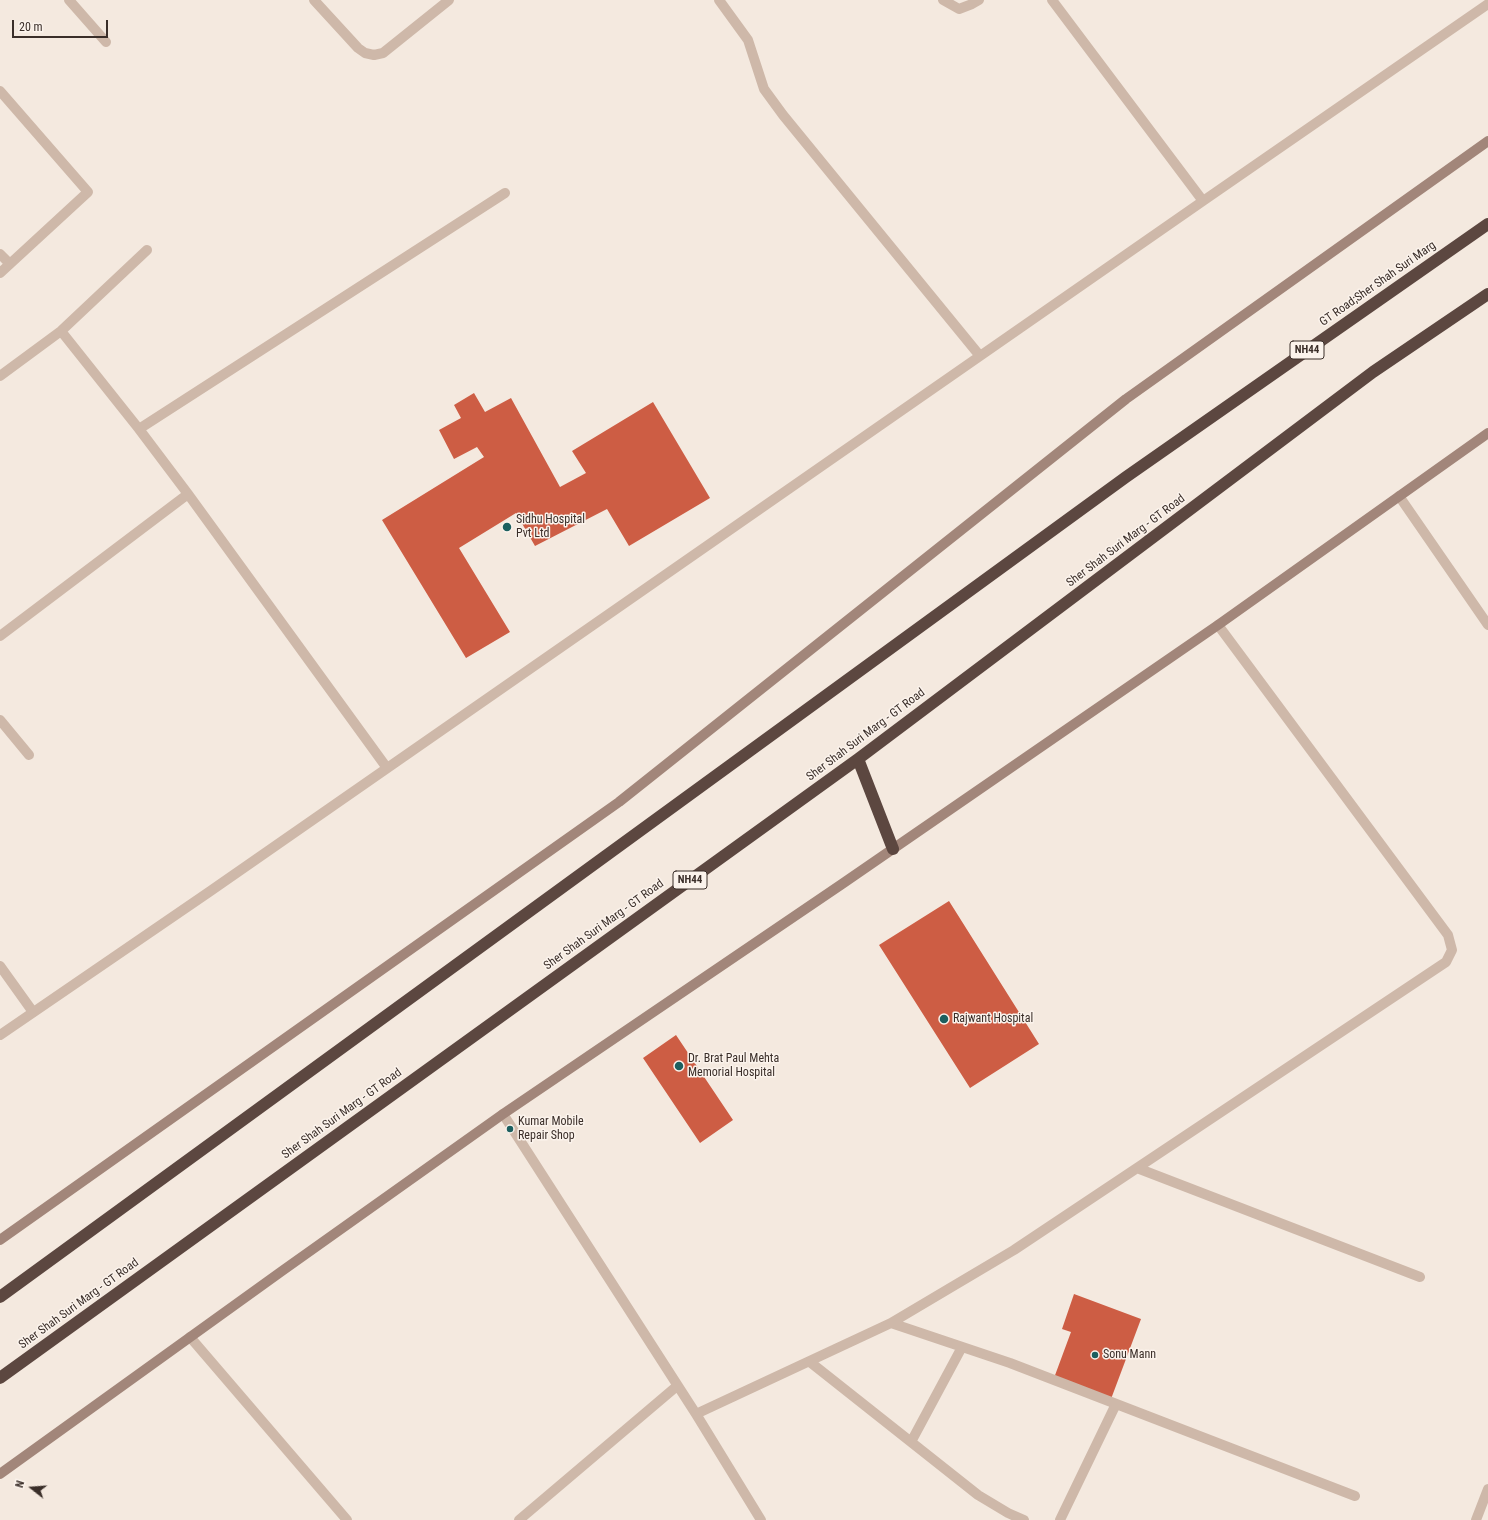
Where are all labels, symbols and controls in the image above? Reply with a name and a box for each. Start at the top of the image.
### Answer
scale bar [14,12,110,38]
text: 20 m [19,20,43,34]
street label: GT Road;Sher Shah Suri Marg [1317,238,1439,330]
road number: NH44 [1290,341,1324,359]
street label: Sher Shah Suri Marg - GT Road [1064,492,1188,590]
place label: Sidhu Hospital Pvt Ltd [516,513,585,541]
marker: Sidhu Hospital Pvt Ltd [501,521,513,533]
street label: Sher Shah Suri Marg - GT Road [804,686,928,784]
road number: NH44 [673,871,707,889]
street label: Sher Shah Suri Marg - GT Road [541,877,667,973]
place label: Rajwant Hospital [953,1012,1033,1026]
marker: Rajwant Hospital [938,1013,950,1025]
place label: Dr. Brat Paul Mehta Memorial Hospital [688,1052,779,1080]
marker: Dr. Brat Paul Mehta Memorial Hospital [673,1060,685,1072]
street label: Sher Shah Suri Marg - GT Road [279,1066,405,1162]
place label: Kumar Mobile Repair Shop [518,1115,584,1143]
marker: Kumar Mobile Repair Shop [505,1124,515,1134]
street label: Sher Shah Suri Marg - GT Road [16,1256,142,1352]
place label: Sonu Mann [1103,1348,1156,1362]
marker: Sonu Mann [1090,1350,1100,1360]
north arrow [12,1468,52,1508]
text: N [13,1479,27,1489]

